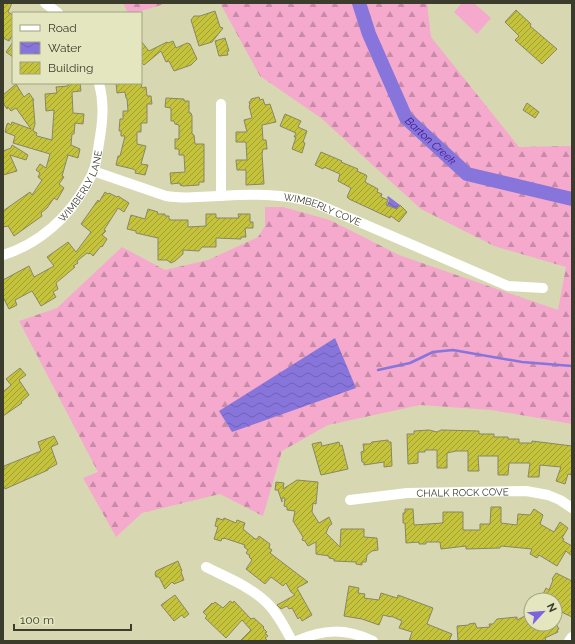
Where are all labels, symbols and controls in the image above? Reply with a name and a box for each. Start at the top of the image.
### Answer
legend [12,12,142,84]
text: Road [48,21,77,35]
text: Water [48,41,82,55]
text: Building [48,61,94,75]
water label: Barton Creek [402,114,459,168]
street label: WIMBERLY LANE [56,150,104,224]
street label: WIMBERLY COVE [283,191,363,228]
street label: CHALK ROCK COVE [416,486,509,499]
north arrow [523,592,563,632]
text: N [544,601,559,614]
scale bar [14,606,131,632]
text: 100 m [20,613,54,627]

